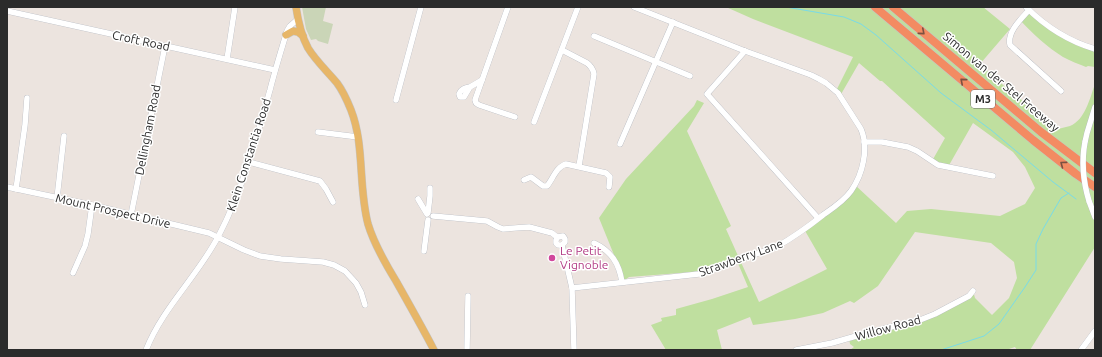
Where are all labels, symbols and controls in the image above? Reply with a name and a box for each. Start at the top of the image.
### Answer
street label: Croft Road [111,28,171,53]
one-way arrow [918,28,925,35]
street label: Simon van der Stel Freeway [941,29,1062,134]
one-way arrow [960,79,967,86]
street label: Dellingham Road [132,84,163,176]
road number: M3 [971,90,995,108]
street label: Klein Constantia Road [224,97,273,213]
one-way arrow [1061,162,1068,169]
street label: Mount Prospect Drive [54,191,172,230]
street label: Strawberry Lane [697,236,785,279]
place label: Le Petit Vignoble [560,244,608,271]
marker: Le Petit Vignoble [547,253,557,263]
street label: Willow Road [854,313,922,343]

